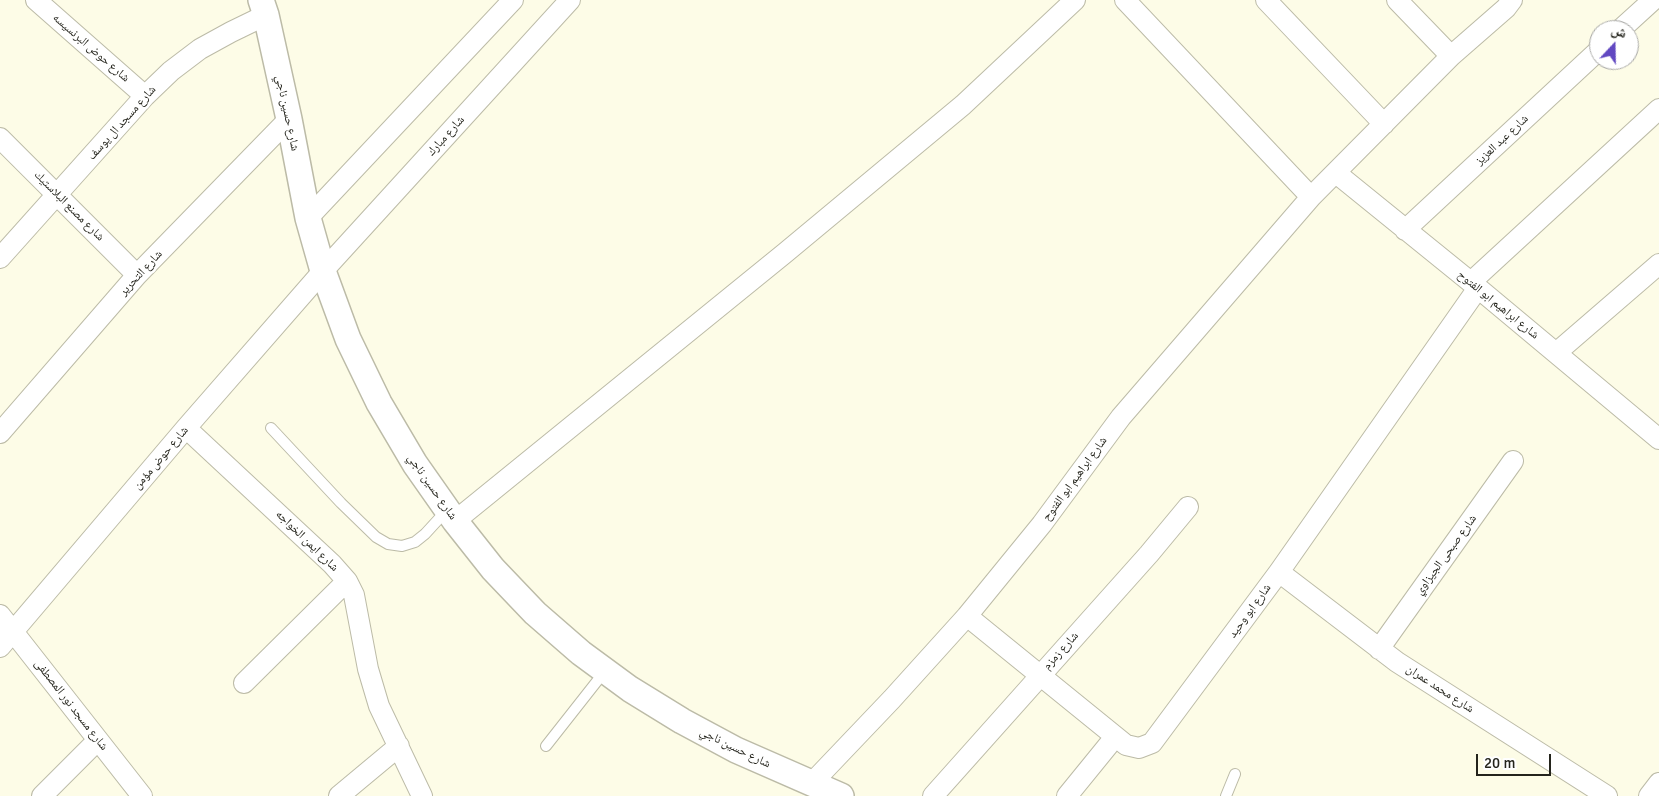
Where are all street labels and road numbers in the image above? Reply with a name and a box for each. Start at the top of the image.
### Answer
street label: شارع حوض البرنسيسه [50,11,132,85]
street label: شارع حسين ناجي [272,74,302,152]
street label: شارع مسجد ال يوسف [85,83,159,163]
street label: شارع عبد العزيز [1472,112,1532,168]
street label: شارع مبارك [424,113,468,159]
street label: شارع مصنع البلاستيك [31,168,107,244]
street label: شارع التحرير [116,247,166,299]
street label: شارع ابراهيم ابو الفتوح [1454,268,1542,342]
street label: شارع حوض مؤمن [130,423,192,493]
street label: شارع ابراهيم ابو الفتوح [1040,434,1110,524]
street label: شارع حسين ناجي [404,451,460,523]
street label: شارع ايمن الخواجه [273,507,341,575]
street label: شارع صبحى الجيزاوي [1412,512,1480,598]
street label: شارع ابو وحيد [1226,581,1274,641]
street label: شارع زمزم [1040,629,1082,673]
street label: شارع مسجد نور المصطفى [31,657,111,753]
street label: شارع محمد عمران [1403,662,1477,716]
street label: شارع حسين ناجي [697,725,773,771]

